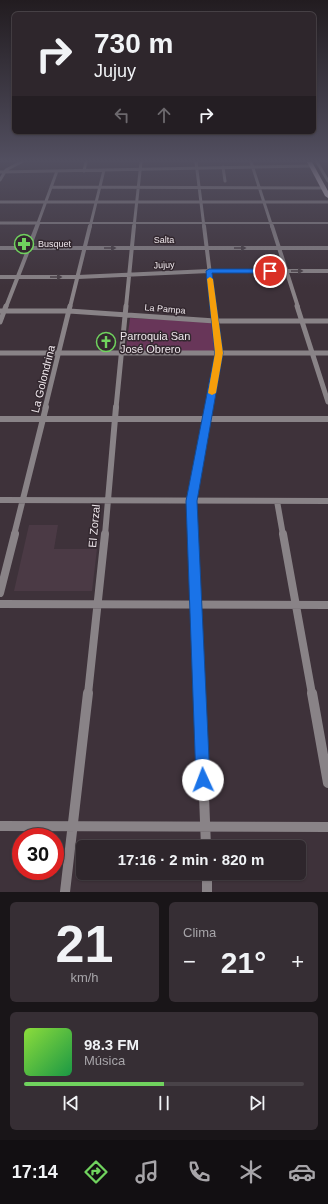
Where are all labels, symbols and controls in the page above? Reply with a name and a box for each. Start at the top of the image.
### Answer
icon: right [28,28,80,80]
text: 730 m [94,28,173,59]
text: Jujuy [94,61,136,81]
icon: left [111,104,133,126]
icon: ahead [153,104,175,126]
icon: right [195,104,217,126]
pharmacy icon: Busquet [13,233,35,255]
street label: Salta [154,235,174,245]
place label: Busquet [38,239,72,249]
one-way arrow [104,245,117,251]
one-way arrow [234,245,247,251]
pin [253,254,287,288]
street label: Jujuy [153,259,175,271]
icon: arrive [259,260,281,282]
one-way arrow [291,268,304,274]
one-way arrow [50,274,63,280]
street label: La Pampa [144,302,186,316]
place label: Parroquia San José Obrero [120,330,190,355]
church icon: Parroquia San José Obrero [95,331,117,353]
street label: La Golondrina [29,343,57,414]
street label: El Zorzal [86,504,102,548]
position arrow [182,759,224,801]
speed limit sign: 30 [12,828,64,880]
text: 17:16 · 2 min · 820 m [118,851,264,868]
text: 21 [56,915,113,973]
text: Clima [183,925,216,940]
text: 21° [221,946,266,979]
text: − [183,949,196,974]
text: + [291,949,304,974]
text: km/h [70,970,99,985]
text: 98.3 FM [84,1036,139,1053]
text: Música [84,1053,125,1068]
icon: previous [60,1092,82,1114]
icon: pause [153,1092,175,1114]
icon: next [246,1092,268,1114]
icon: directions [82,1158,110,1186]
icon: music [133,1158,161,1186]
icon: phone [185,1158,213,1186]
icon: climate [237,1158,265,1186]
icon: car [288,1158,316,1186]
text: 17:14 [12,1162,58,1182]

